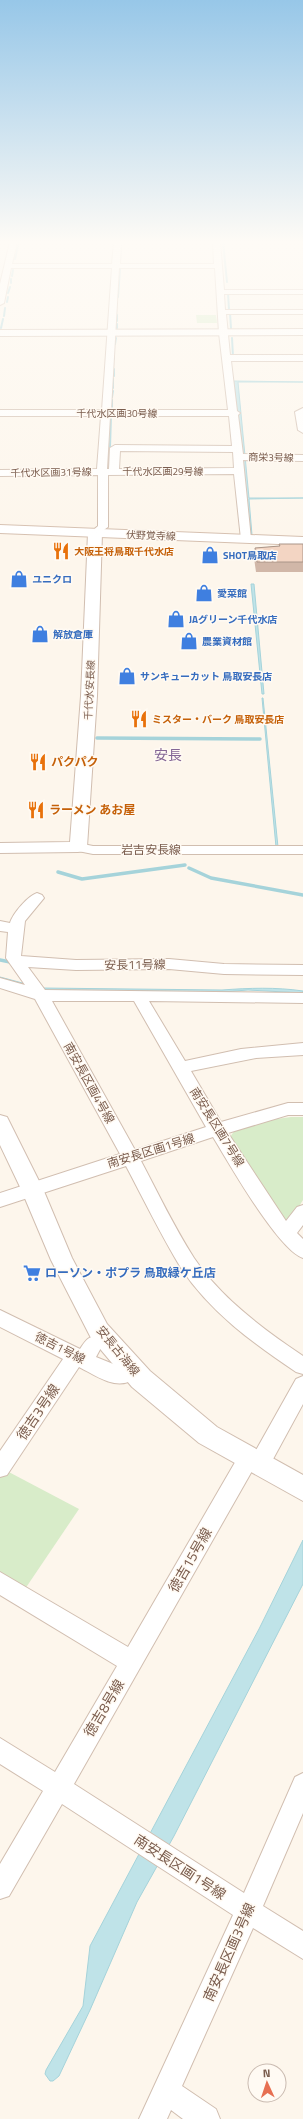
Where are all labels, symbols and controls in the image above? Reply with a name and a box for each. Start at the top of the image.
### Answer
street label: 千代水区画30号線 [76,406,158,421]
street label: 商栄3号線 [248,450,294,465]
street label: 千代水区画31号線 [10,464,92,481]
street label: 千代水区画29号線 [122,464,204,479]
street label: 伏野覚寺線 [126,527,176,544]
restaurant icon: 大阪王将鳥取千代水店 [51,541,71,561]
place label: 大阪王将鳥取千代水店 [74,544,174,559]
shop icon: SHOT鳥取店 [200,545,220,565]
place label: SHOT鳥取店 [223,548,277,563]
shop icon: ユニクロ [9,569,29,589]
place label: ユニクロ [32,572,72,587]
shop icon: 愛菜館 [194,583,214,603]
place label: 愛菜館 [217,586,247,601]
shop icon: JAグリーン千代水店 [166,609,186,629]
place label: JAグリーン千代水店 [189,612,278,627]
shop icon: 解放倉庫 [30,624,50,644]
place label: 解放倉庫 [53,627,93,642]
shop icon: 農業資材館 [179,631,199,651]
place label: 農業資材館 [202,634,252,649]
street label: 千代水安長線 [80,660,99,720]
shop icon: サンキューカット 鳥取安長店 [117,666,137,686]
place label: サンキューカット 鳥取安長店 [140,669,272,684]
restaurant icon: ミスター・バーク 鳥取安長店 [129,709,149,729]
place label: ミスター・バーク 鳥取安長店 [152,712,284,727]
district label: 安長 [154,744,182,765]
restaurant icon: パクパク [28,752,48,772]
place label: パクパク [51,752,98,771]
restaurant icon: ラーメン あお屋 [26,800,46,820]
place label: ラーメン あお屋 [49,800,135,819]
street label: 岩吉安長線 [121,840,181,859]
street label: 安長11号線 [104,954,166,975]
street label: 南安長区画4号線 [59,1038,120,1127]
street label: 南安長区画7号線 [185,1083,250,1170]
street label: 南安長区画1号線 [105,1128,197,1173]
supermarket icon: ローソン・ポプラ 鳥取緑ケ丘店 [22,1263,42,1283]
place label: ローソン・ポプラ 鳥取緑ケ丘店 [45,1263,216,1282]
street label: 安長古海線 [92,1321,145,1380]
street label: 徳吉1号線 [32,1327,89,1368]
street label: 徳吉3号線 [11,1379,64,1444]
street label: 徳吉15号線 [163,1523,217,1596]
street label: 徳吉8号線 [78,1675,129,1741]
street label: 南安長区画1号線 [130,1829,230,1904]
street label: 南安長区画3号線 [197,1899,260,2004]
north arrow [247,2063,287,2103]
text: N [262,2065,271,2081]

